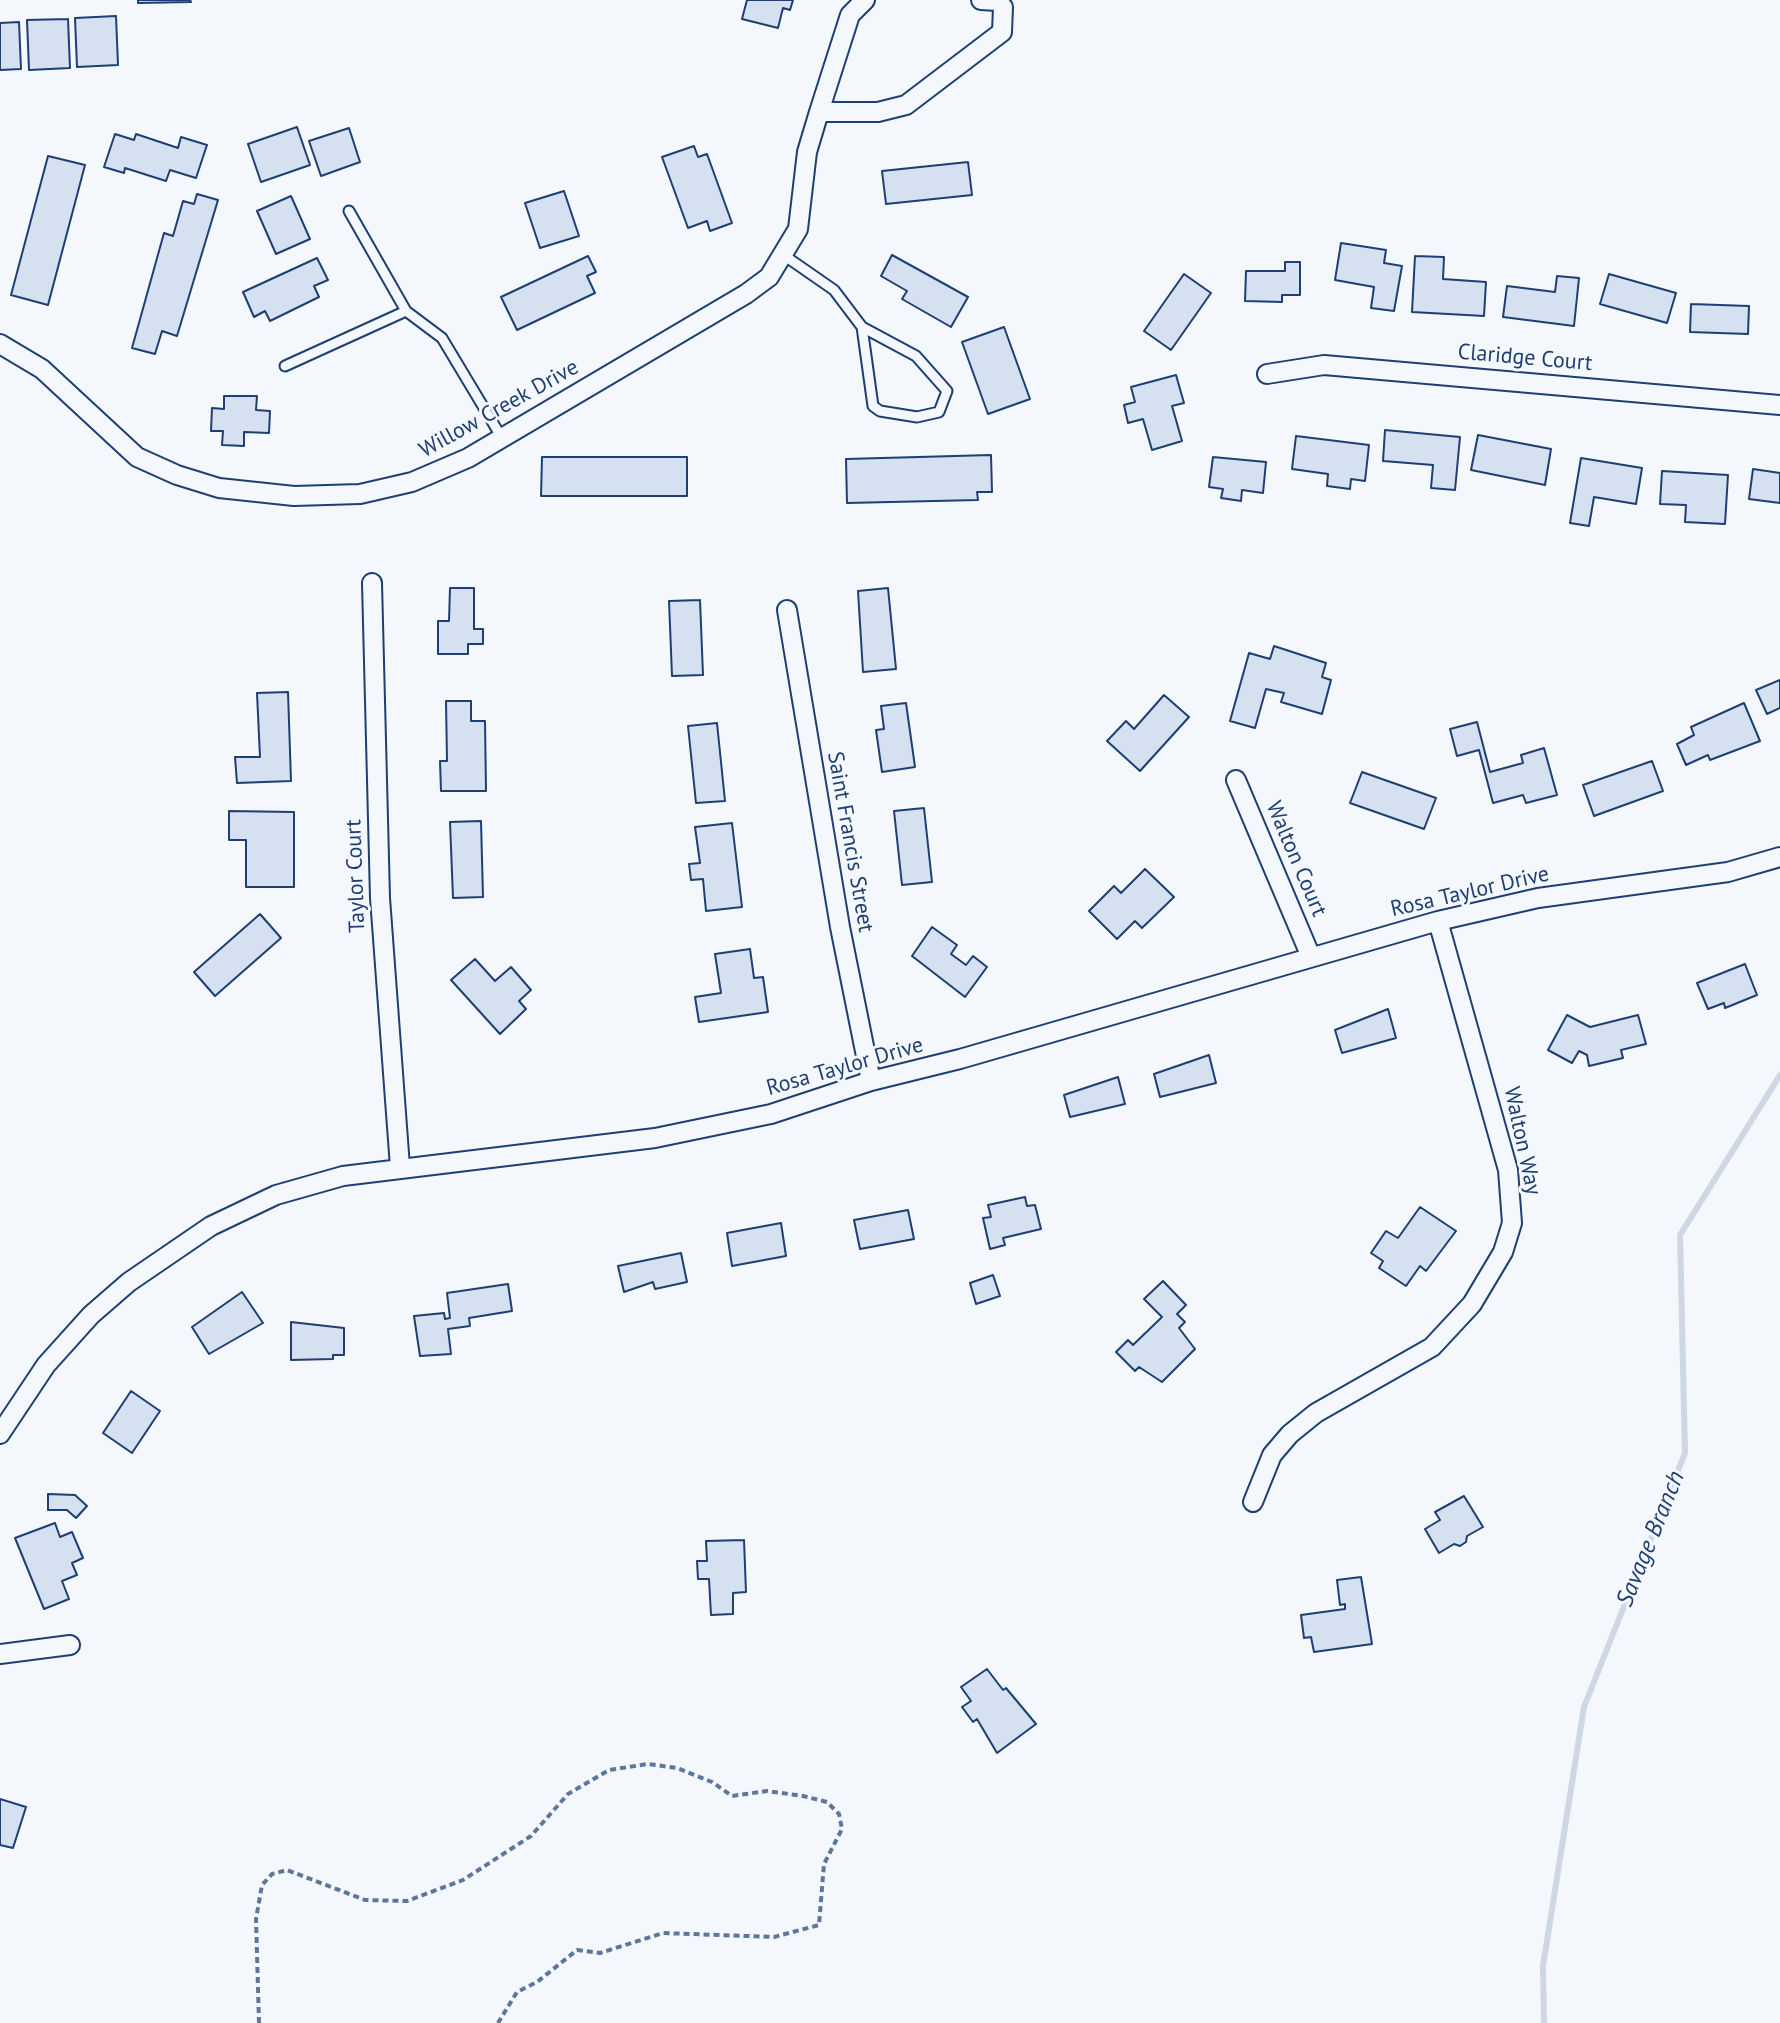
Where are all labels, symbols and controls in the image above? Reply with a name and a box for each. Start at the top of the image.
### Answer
street label: Claridge Court [1457,339,1593,377]
street label: Willow Creek Drive [415,354,583,464]
street label: Saint Francis Street [821,750,879,934]
street label: Walton Court [1260,797,1332,921]
street label: Taylor Court [341,819,371,933]
street label: Rosa Taylor Drive [1388,861,1552,923]
street label: Rosa Taylor Drive [764,1032,926,1102]
street label: Walton Way [1498,1084,1546,1198]
water label: Savage Branch [1611,1467,1691,1611]

